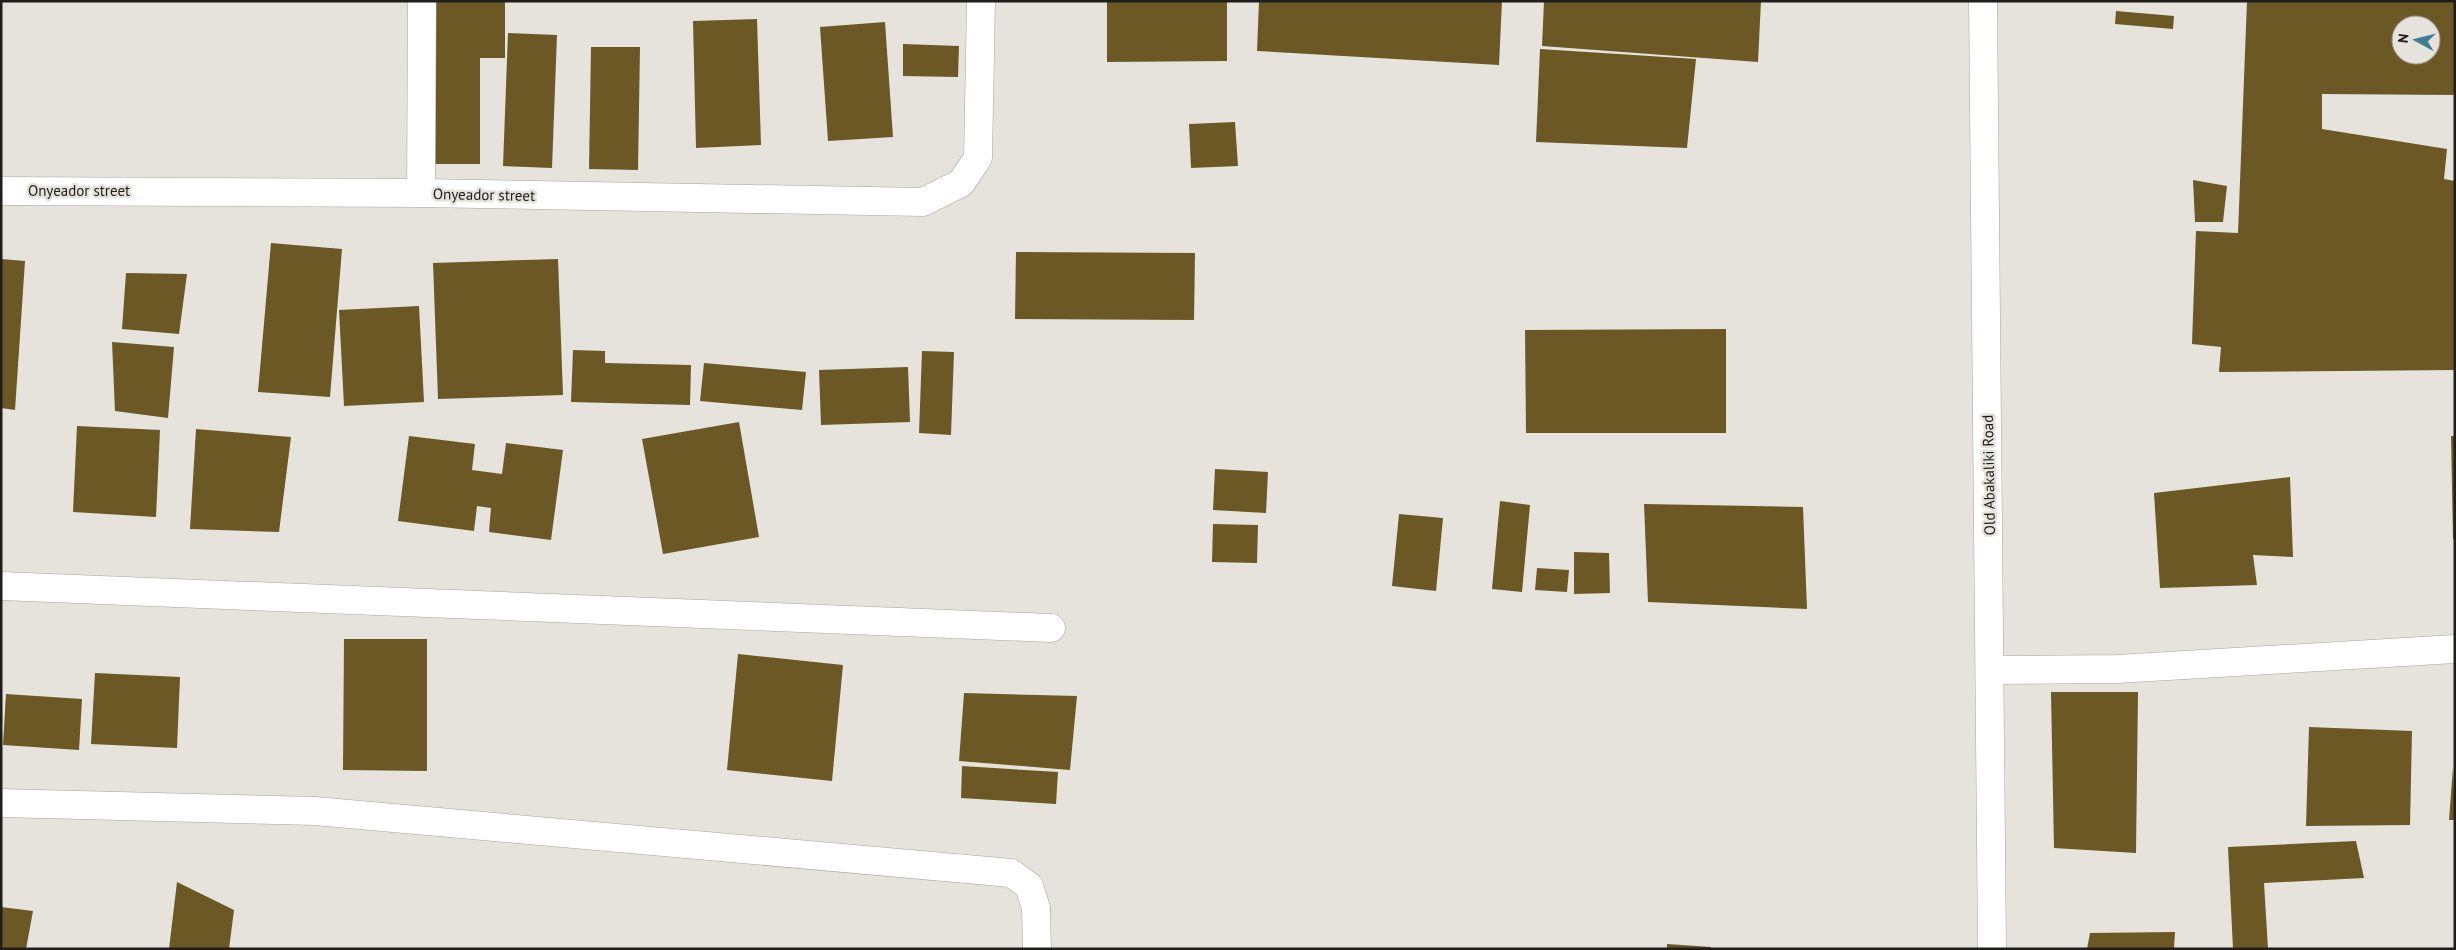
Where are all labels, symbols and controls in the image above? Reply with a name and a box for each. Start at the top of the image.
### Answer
north arrow [2391,15,2441,65]
text: N [2394,33,2413,44]
street label: Onyeador street [28,181,130,200]
street label: Onyeador street [433,184,535,205]
street label: Old Abakaliki Road [1978,415,1999,535]

